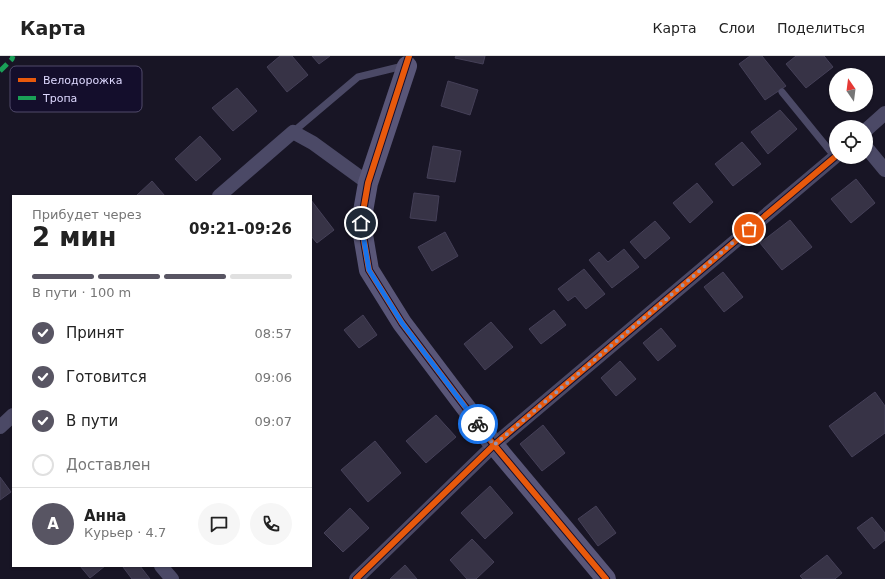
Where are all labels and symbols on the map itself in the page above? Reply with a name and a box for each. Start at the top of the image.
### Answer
legend [10,66,142,112]
north arrow [829,68,873,112]
text: Велодорожка [43,74,122,87]
text: Тропа [42,92,77,105]
pin [344,206,378,240]
pin [732,212,766,246]
courier [458,404,498,444]

